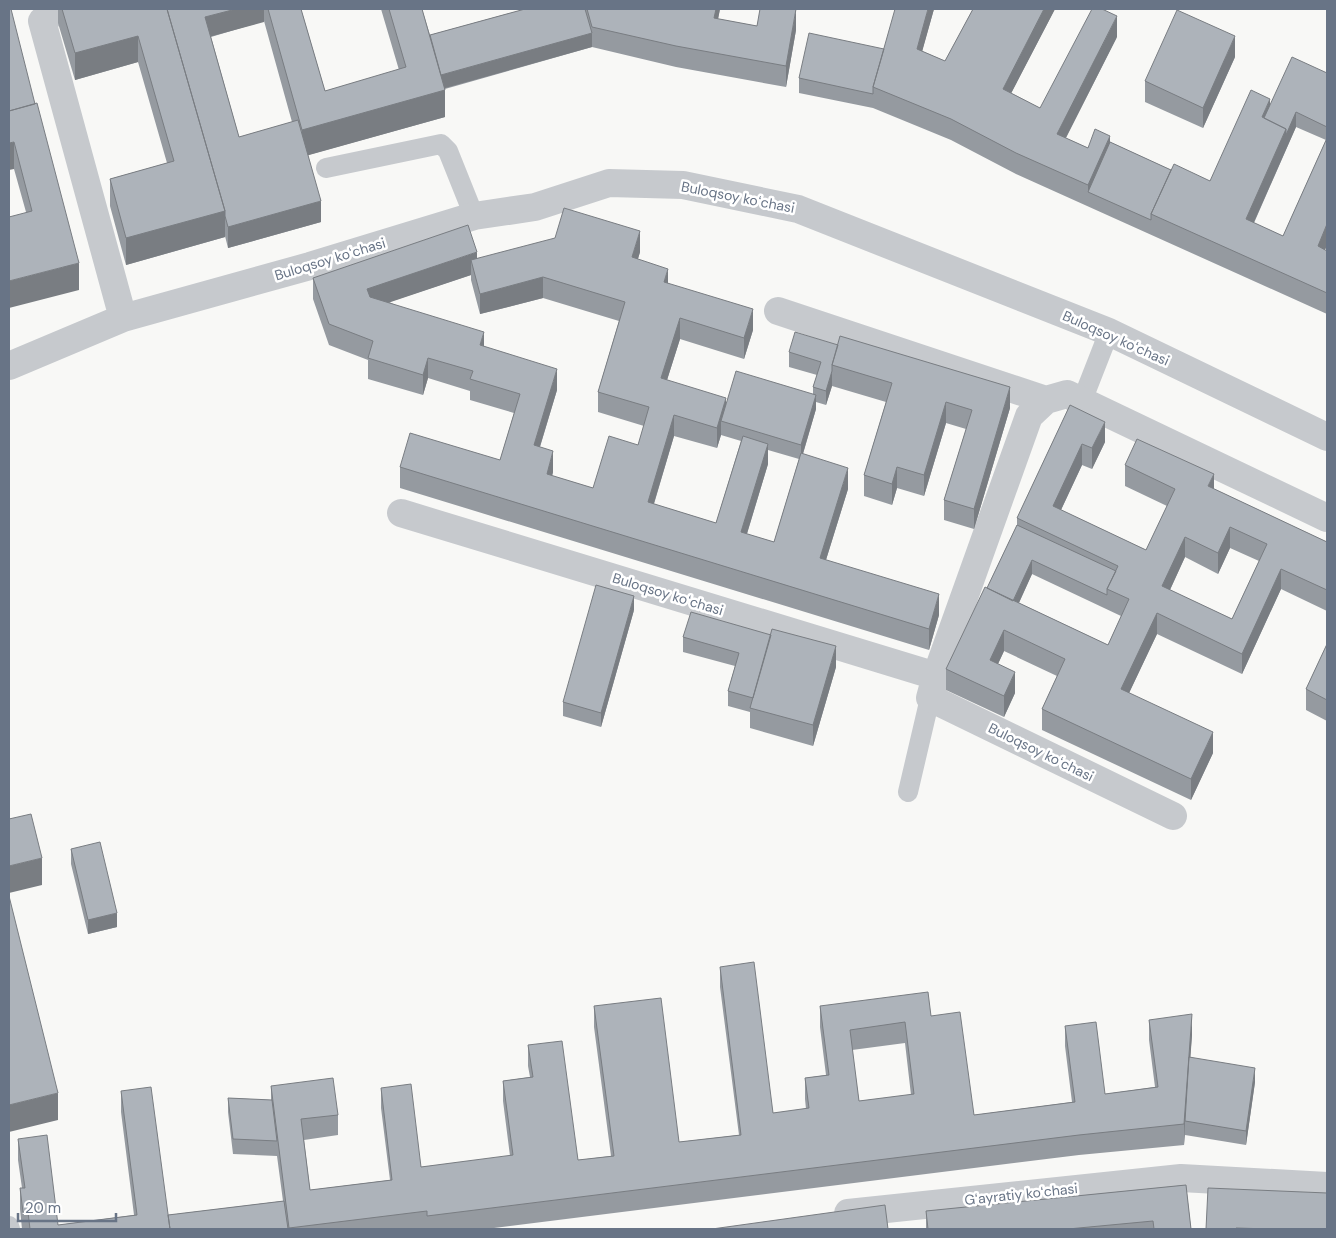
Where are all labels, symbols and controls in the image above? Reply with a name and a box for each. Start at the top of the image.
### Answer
street label: Buloqsoy koʻchasi [680,177,796,217]
street label: Buloqsoy koʻchasi [272,234,388,284]
street label: Buloqsoy koʻchasi [1060,306,1172,370]
street label: Buloqsoy koʻchasi [610,569,726,619]
street label: Buloqsoy koʻchasi [985,719,1097,785]
street label: Gʻayratiy koʻchasi [963,1179,1079,1209]
scale bar [18,1190,115,1222]
text: 20 m [25,1198,61,1218]

